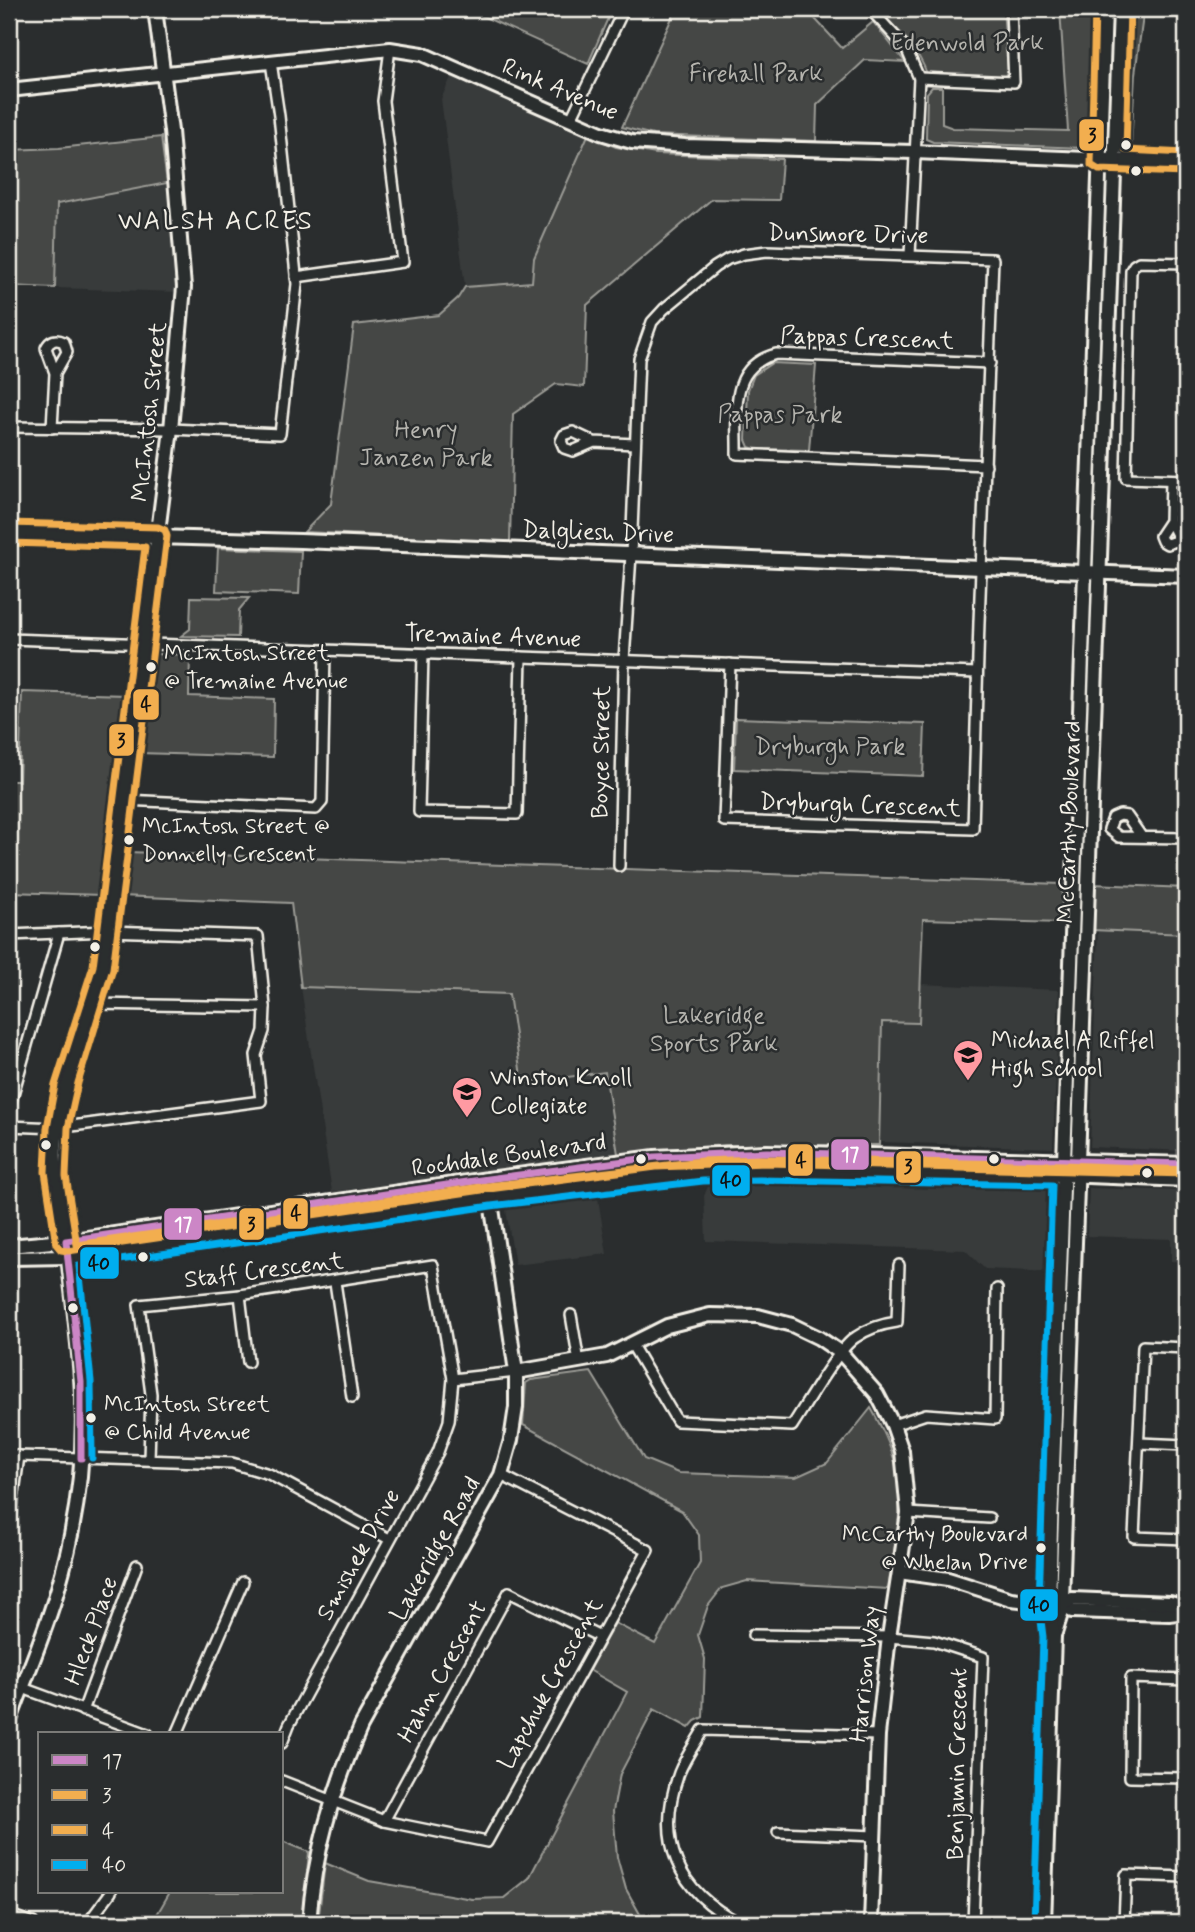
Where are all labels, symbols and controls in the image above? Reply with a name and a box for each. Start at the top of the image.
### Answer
park label: Edenwold Park [890,28,1044,59]
street label: Rink Avenue [497,52,623,128]
park label: Firehall Park [689,59,823,90]
line badge: 3 [1078,118,1105,152]
text: 3 [1088,124,1097,149]
unlabelled marker [1119,138,1133,152]
unlabelled marker [1129,164,1143,178]
district label: WALSH ACRES [118,205,314,239]
street label: Dunsmore Drive [767,218,929,252]
street label: McIntosh Street [125,320,175,504]
street label: Pappas Crescent [780,320,954,358]
park label: Pappas Park [717,400,843,431]
park label: Henry Janzen Park [359,415,493,474]
street label: Dalgliesh Drive [521,515,675,553]
street label: Tremaine Avenue [404,618,582,656]
place label: McIntosh Street @ Tremaine Avenue [164,640,348,696]
marker: McIntosh Street @ Tremaine Avenue [144,660,158,674]
street label: Boyce Street [585,685,619,819]
line badge: 4 [132,688,160,721]
text: 4 [140,693,152,718]
street label: McCarthy Boulevard [1051,720,1089,924]
line badge: 3 [108,723,135,757]
text: 3 [117,729,126,754]
park label: Dryburgh Park [755,732,905,765]
street label: Dryburgh Crescent [759,787,961,827]
place label: McIntosh Street @ Donnelly Crescent [142,813,330,869]
marker: McIntosh Street @ Donnelly Crescent [122,833,136,847]
unlabelled marker [88,940,102,954]
park label: Lakeridge Sports Park [650,1001,778,1060]
place label: Michael A Riffel High School [991,1026,1155,1088]
school or university icon: Michael A Riffel High School [951,1038,985,1082]
place label: Winston Knoll Collegiate [490,1063,632,1122]
school or university icon: Winston Knoll Collegiate [450,1075,484,1119]
street label: Rochdale Boulevard [410,1127,608,1185]
unlabelled marker [39,1138,53,1152]
line badge: 17 [830,1138,870,1171]
line badge: 4 [787,1143,814,1177]
text: 17 [841,1143,859,1168]
text: 4 [795,1149,807,1174]
line badge: 3 [895,1150,922,1184]
unlabelled marker [634,1152,648,1166]
unlabelled marker [987,1152,1001,1166]
text: 3 [904,1155,913,1180]
line badge: 40 [711,1164,751,1197]
unlabelled marker [1140,1166,1154,1180]
text: 40 [720,1169,742,1194]
line badge: 4 [282,1197,309,1230]
text: 4 [290,1202,302,1227]
line badge: 17 [163,1207,203,1241]
line badge: 3 [238,1207,265,1241]
text: 17 [174,1213,192,1238]
text: 3 [247,1213,256,1238]
line badge: 40 [79,1246,120,1280]
street label: Staff Crescent [183,1246,345,1296]
unlabelled marker [136,1250,150,1264]
text: 40 [88,1252,110,1277]
unlabelled marker [66,1301,80,1315]
place label: McIntosh Street @ Child Avenue [104,1391,270,1447]
marker: McIntosh Street @ Child Avenue [84,1411,98,1425]
street label: Lakeridge Road [384,1471,491,1628]
street label: Smishek Drive [310,1484,408,1626]
place label: McCarthy Boulevard @ Whelan Drive [842,1521,1028,1577]
marker: McCarthy Boulevard @ Whelan Drive [1034,1541,1048,1555]
street label: Hleck Place [58,1572,126,1690]
line badge: 40 [1019,1588,1059,1622]
street label: Lapchuk Crescent [491,1593,611,1775]
text: 40 [1028,1594,1050,1619]
street label: Hahn Crescent [391,1595,495,1749]
street label: Harrison Way [843,1604,889,1744]
street label: Benjamin Crescent [941,1668,975,1860]
legend [38,1732,284,1894]
text: 17 [102,1748,122,1776]
text: 3 [102,1782,112,1810]
text: 4 [102,1818,114,1846]
text: 40 [102,1852,126,1880]

